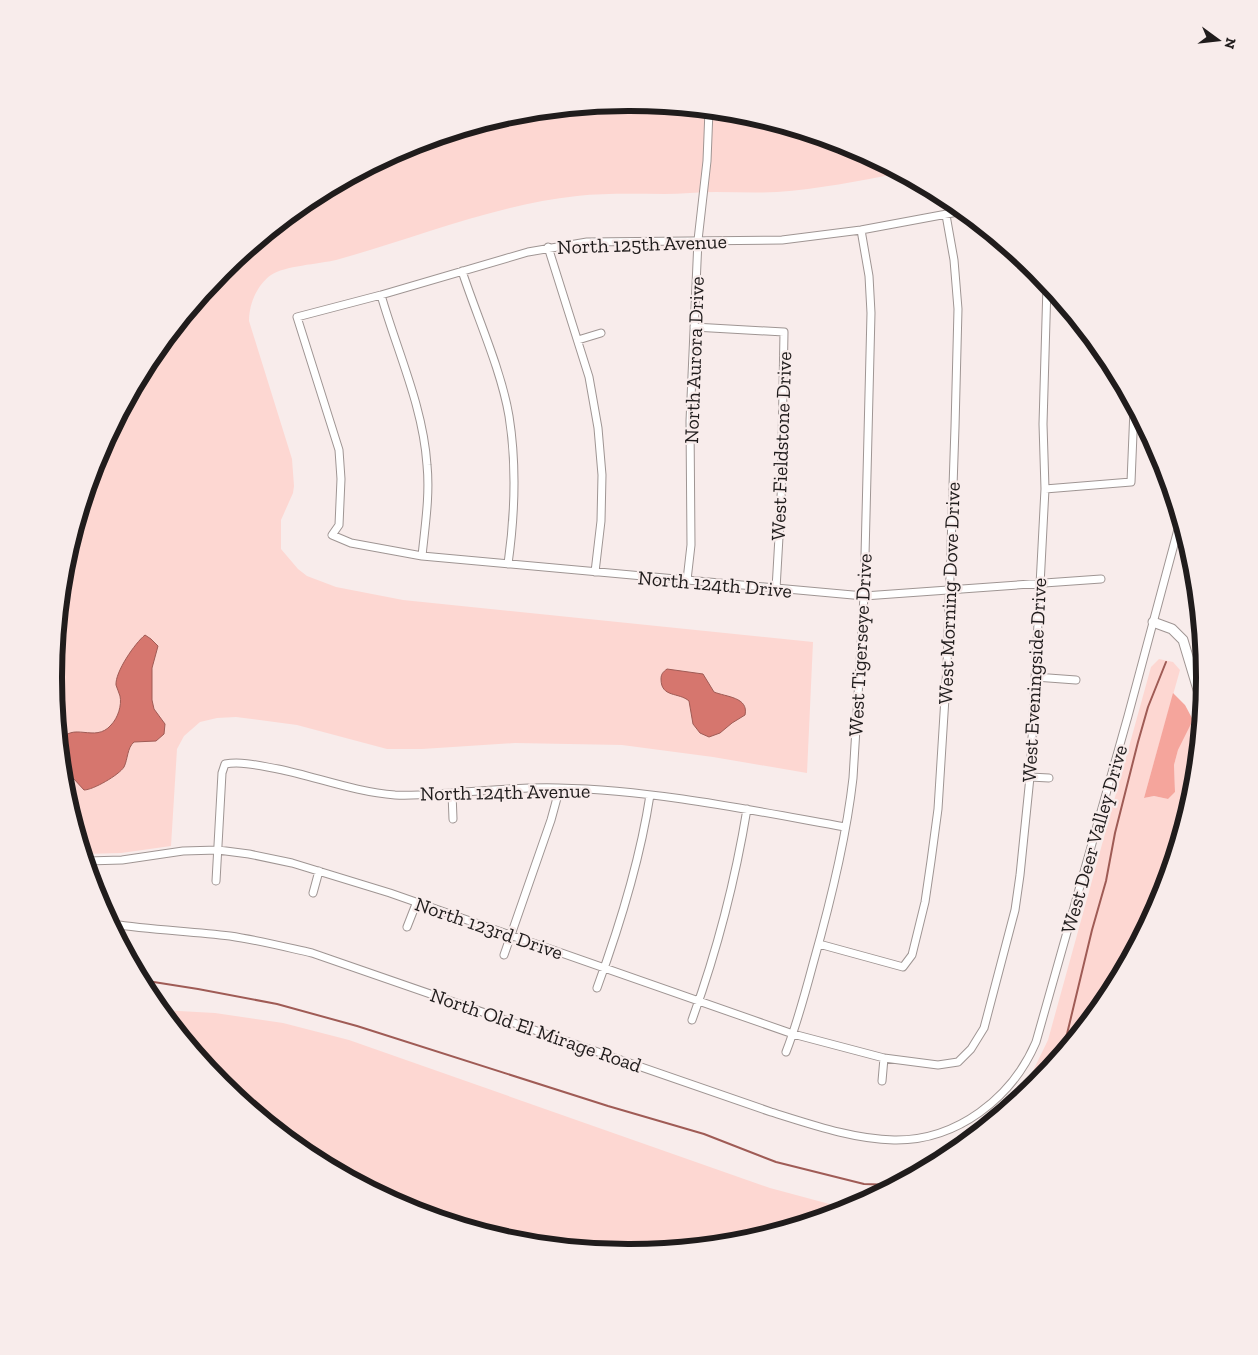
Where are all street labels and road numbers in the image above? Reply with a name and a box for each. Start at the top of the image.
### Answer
street label: North 125th Avenue [557,229,727,259]
street label: North Aurora Drive [679,276,709,444]
street label: West Fieldstone Drive [766,351,796,541]
street label: West Morning Dove Drive [933,481,965,705]
street label: West Tigerseye Drive [843,553,877,737]
street label: North 124th Drive [637,565,793,603]
street label: West Eveningside Drive [1017,577,1051,783]
street label: West Deer Valley Drive [1056,742,1132,936]
street label: North 124th Avenue [420,779,590,805]
street label: North 123rd Drive [412,891,566,965]
street label: North Old El Mirage Road [427,983,645,1077]

